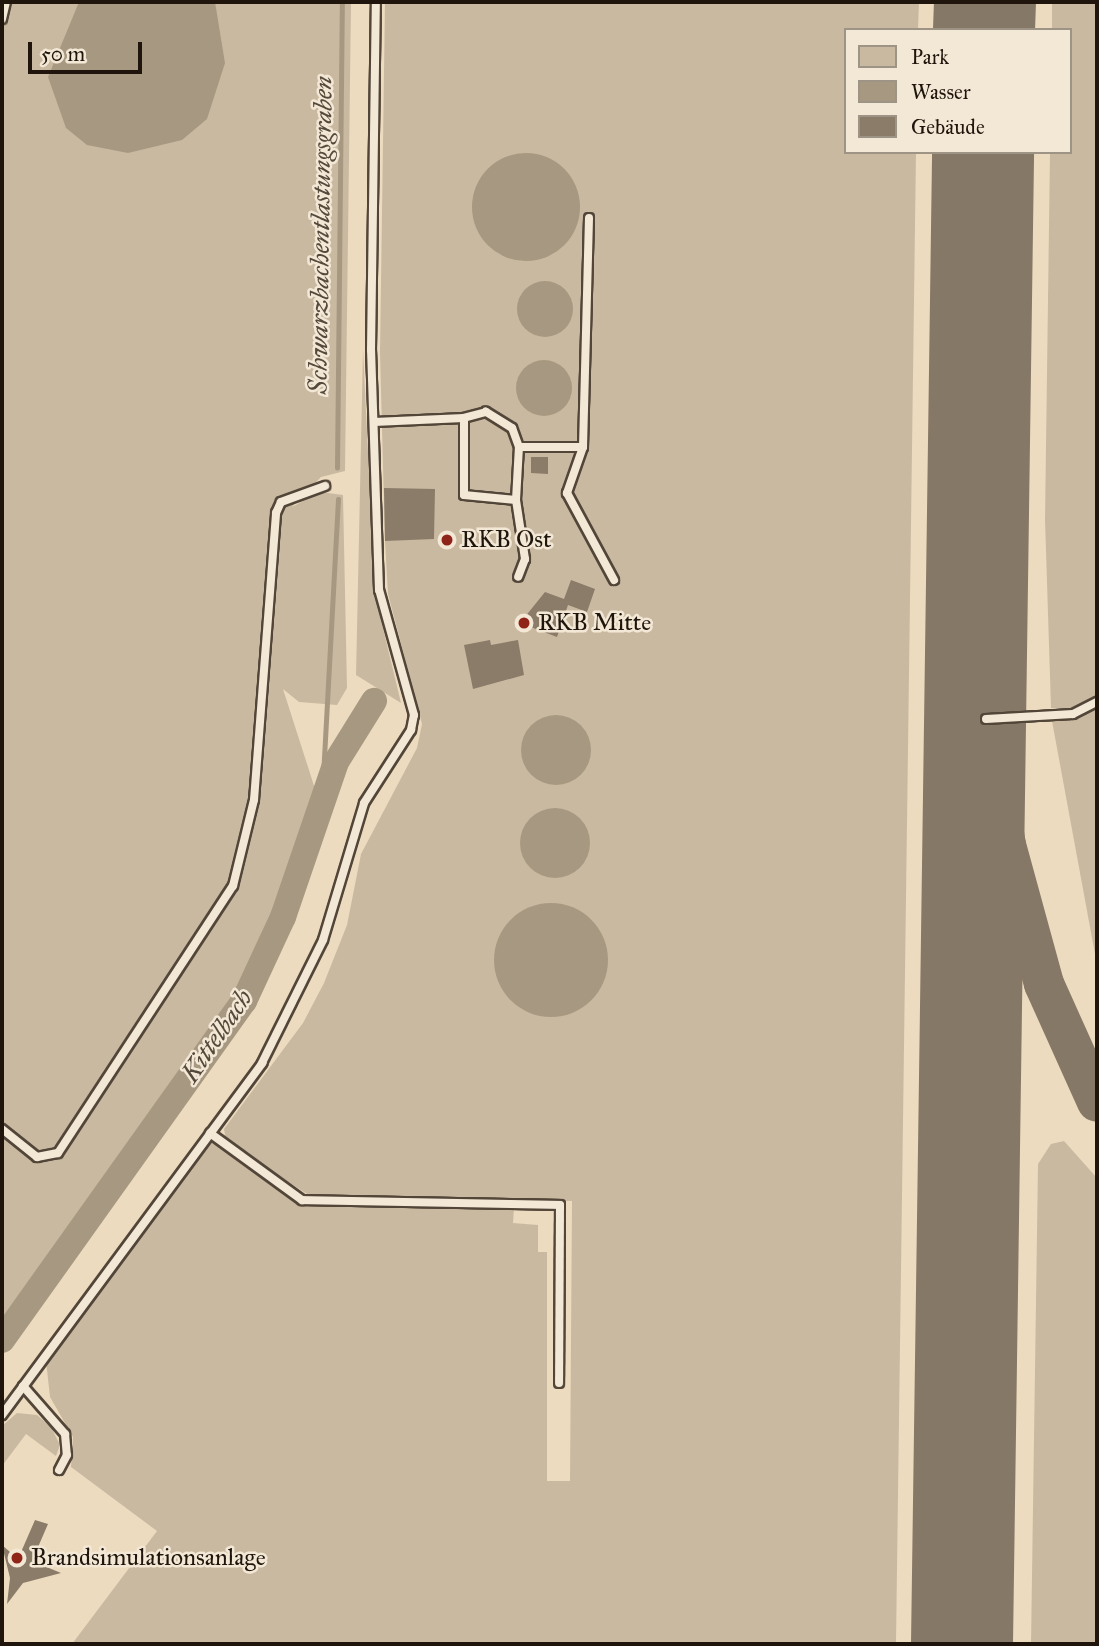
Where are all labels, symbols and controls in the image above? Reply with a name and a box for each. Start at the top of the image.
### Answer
scale bar [32,28,145,72]
legend [844,28,1071,154]
text: 50 m [41,41,85,67]
text: Park [911,44,949,70]
water label: Schwarzbachentlastungsgraben [303,76,339,394]
text: Wasser [911,79,971,105]
text: Gebäude [911,114,985,140]
place label: RKB Ost [461,526,551,554]
marker: RKB Ost [439,532,455,548]
place label: RKB Mitte [538,609,651,637]
marker: RKB Mitte [516,615,532,631]
water label: Kittelbach [175,984,259,1088]
place label: Brandsimulationsanlage [31,1544,266,1572]
marker: Brandsimulationsanlage [9,1550,25,1566]

